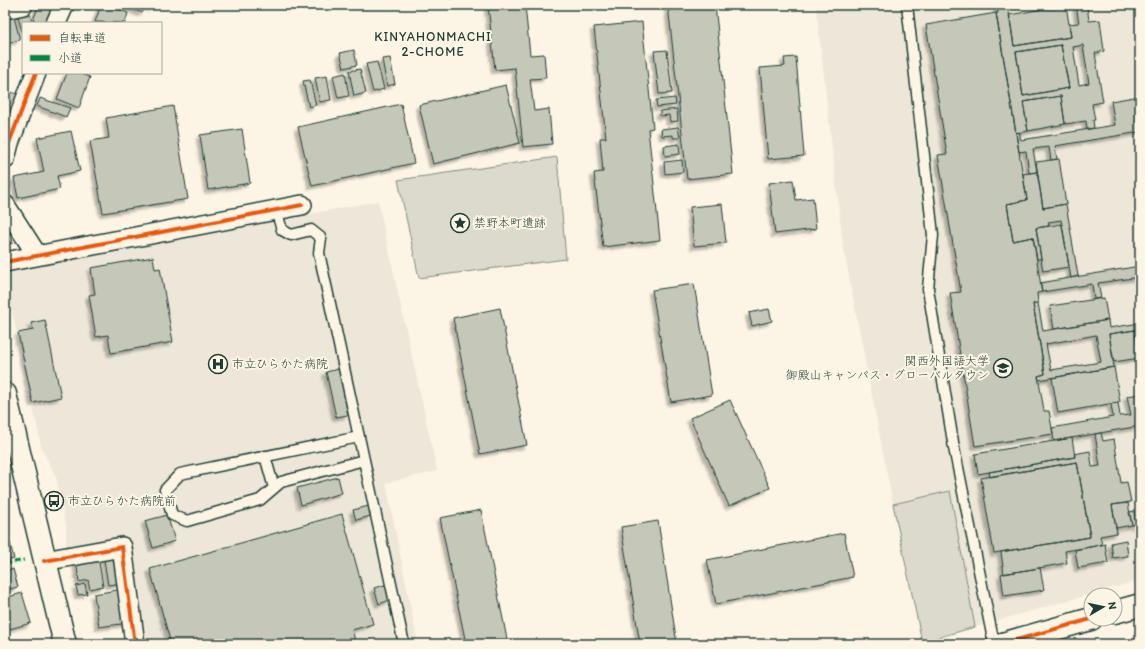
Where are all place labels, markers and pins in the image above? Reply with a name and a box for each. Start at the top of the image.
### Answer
place icon: 禁野本町遺跡 [449,212,471,234]
place label: 禁野本町遺跡 [474,216,546,230]
hospital icon: 市立ひらかた病院 [207,353,229,375]
place label: 関西外国語大学 御殿山キャンパス・グローバルタウン [785,354,989,382]
place label: 市立ひらかた病院 [232,357,328,371]
school or university icon: 関西外国語大学 御殿山キャンパス・グローバルタウン [992,357,1014,379]
bus stop icon: 市立ひらかた病院前 [43,490,65,512]
place label: 市立ひらかた病院前 [68,494,176,508]

